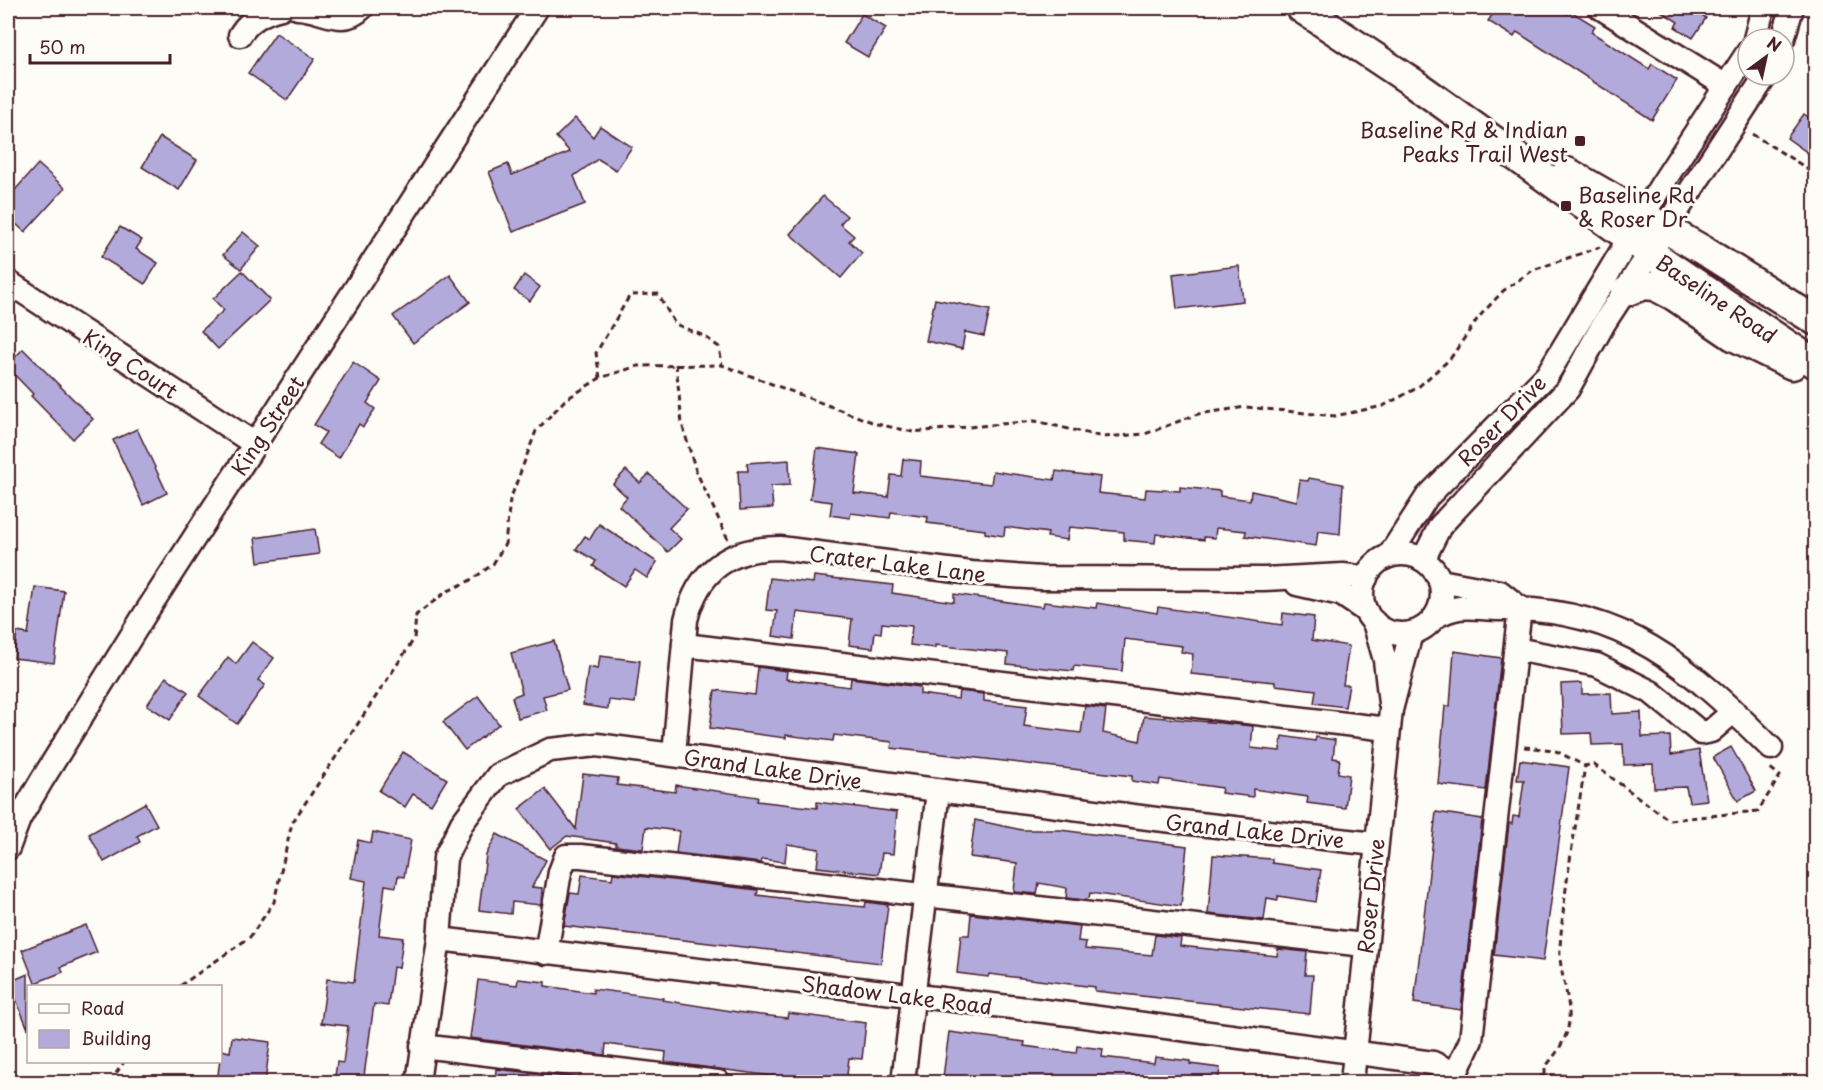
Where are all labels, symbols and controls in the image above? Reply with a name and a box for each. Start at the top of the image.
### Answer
scale bar [30,27,170,65]
north arrow [1736,27,1796,87]
text: N [1763,30,1787,57]
text: 50 m [39,33,86,60]
place label: Baseline Rd & Indian Peaks Trail West [1360,113,1568,169]
marker: Baseline Rd & Indian Peaks Trail West [1573,134,1587,148]
place label: Baseline Rd & Roser Dr [1578,178,1695,234]
marker: Baseline Rd & Roser Dr [1559,199,1573,213]
street label: Baseline Road [1650,246,1784,350]
street label: King Court [77,320,185,406]
street label: Roser Drive [1449,367,1553,473]
street label: King Street [223,369,311,481]
street label: Crater Lake Lane [808,536,988,590]
street label: Grand Lake Drive [682,740,864,796]
street label: Grand Lake Drive [1164,805,1346,855]
street label: Roser Drive [1348,837,1392,955]
street label: Shadow Lake Road [800,966,994,1022]
legend [27,985,222,1063]
text: Road [81,994,125,1021]
text: Building [81,1024,151,1051]

